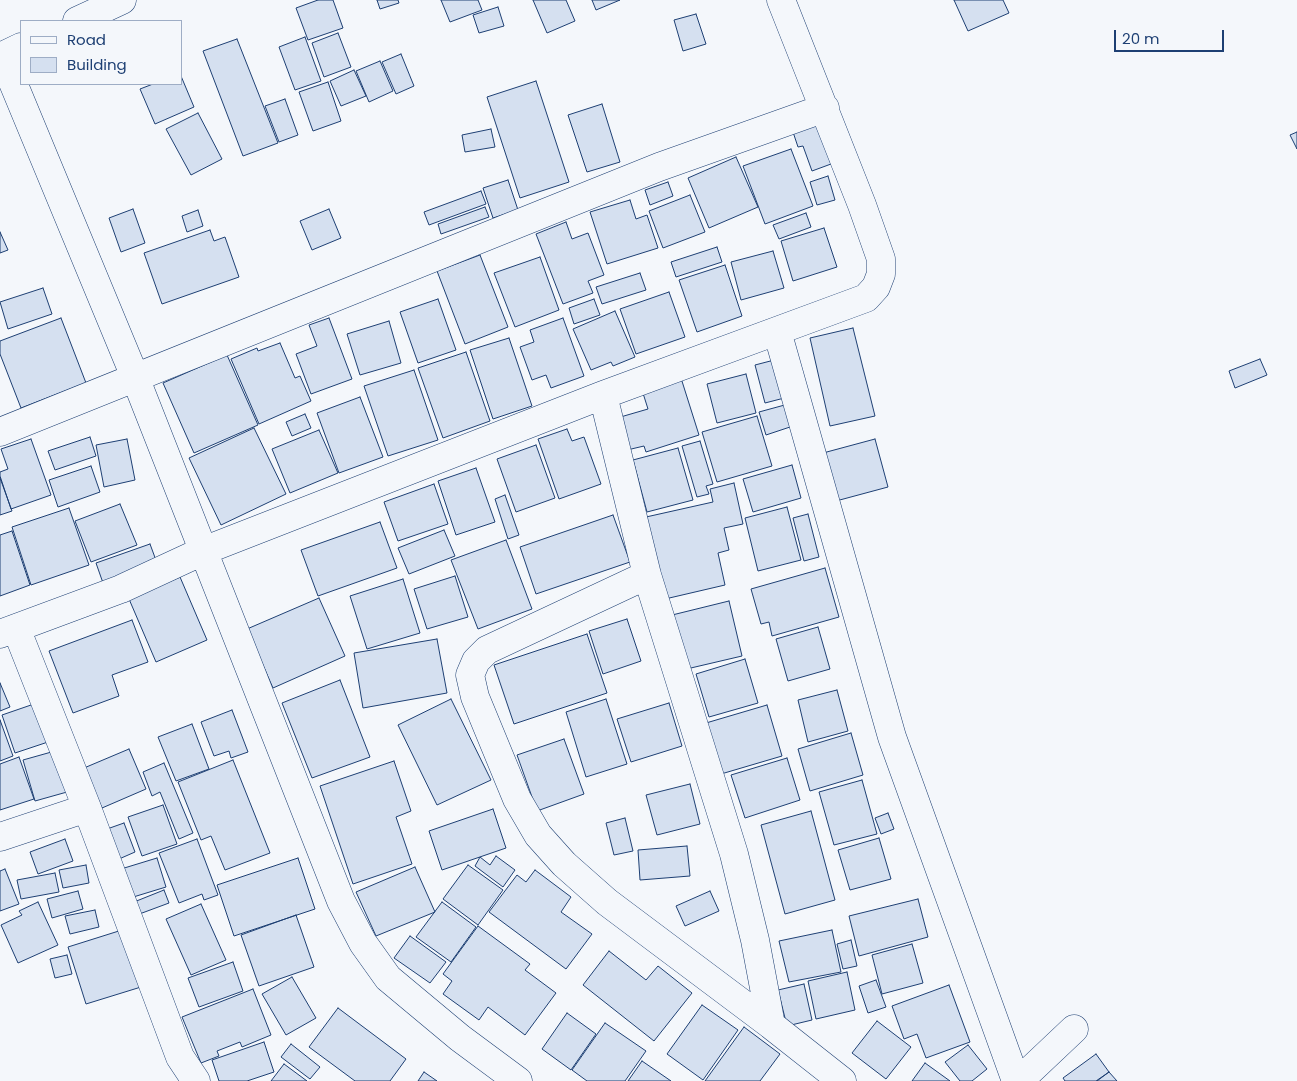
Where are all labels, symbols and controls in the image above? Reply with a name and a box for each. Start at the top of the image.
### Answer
legend [20,20,182,85]
scale bar [1117,20,1227,52]
text: 20 m [1122,28,1160,49]
text: Road [67,29,106,50]
text: Building [67,54,127,75]

